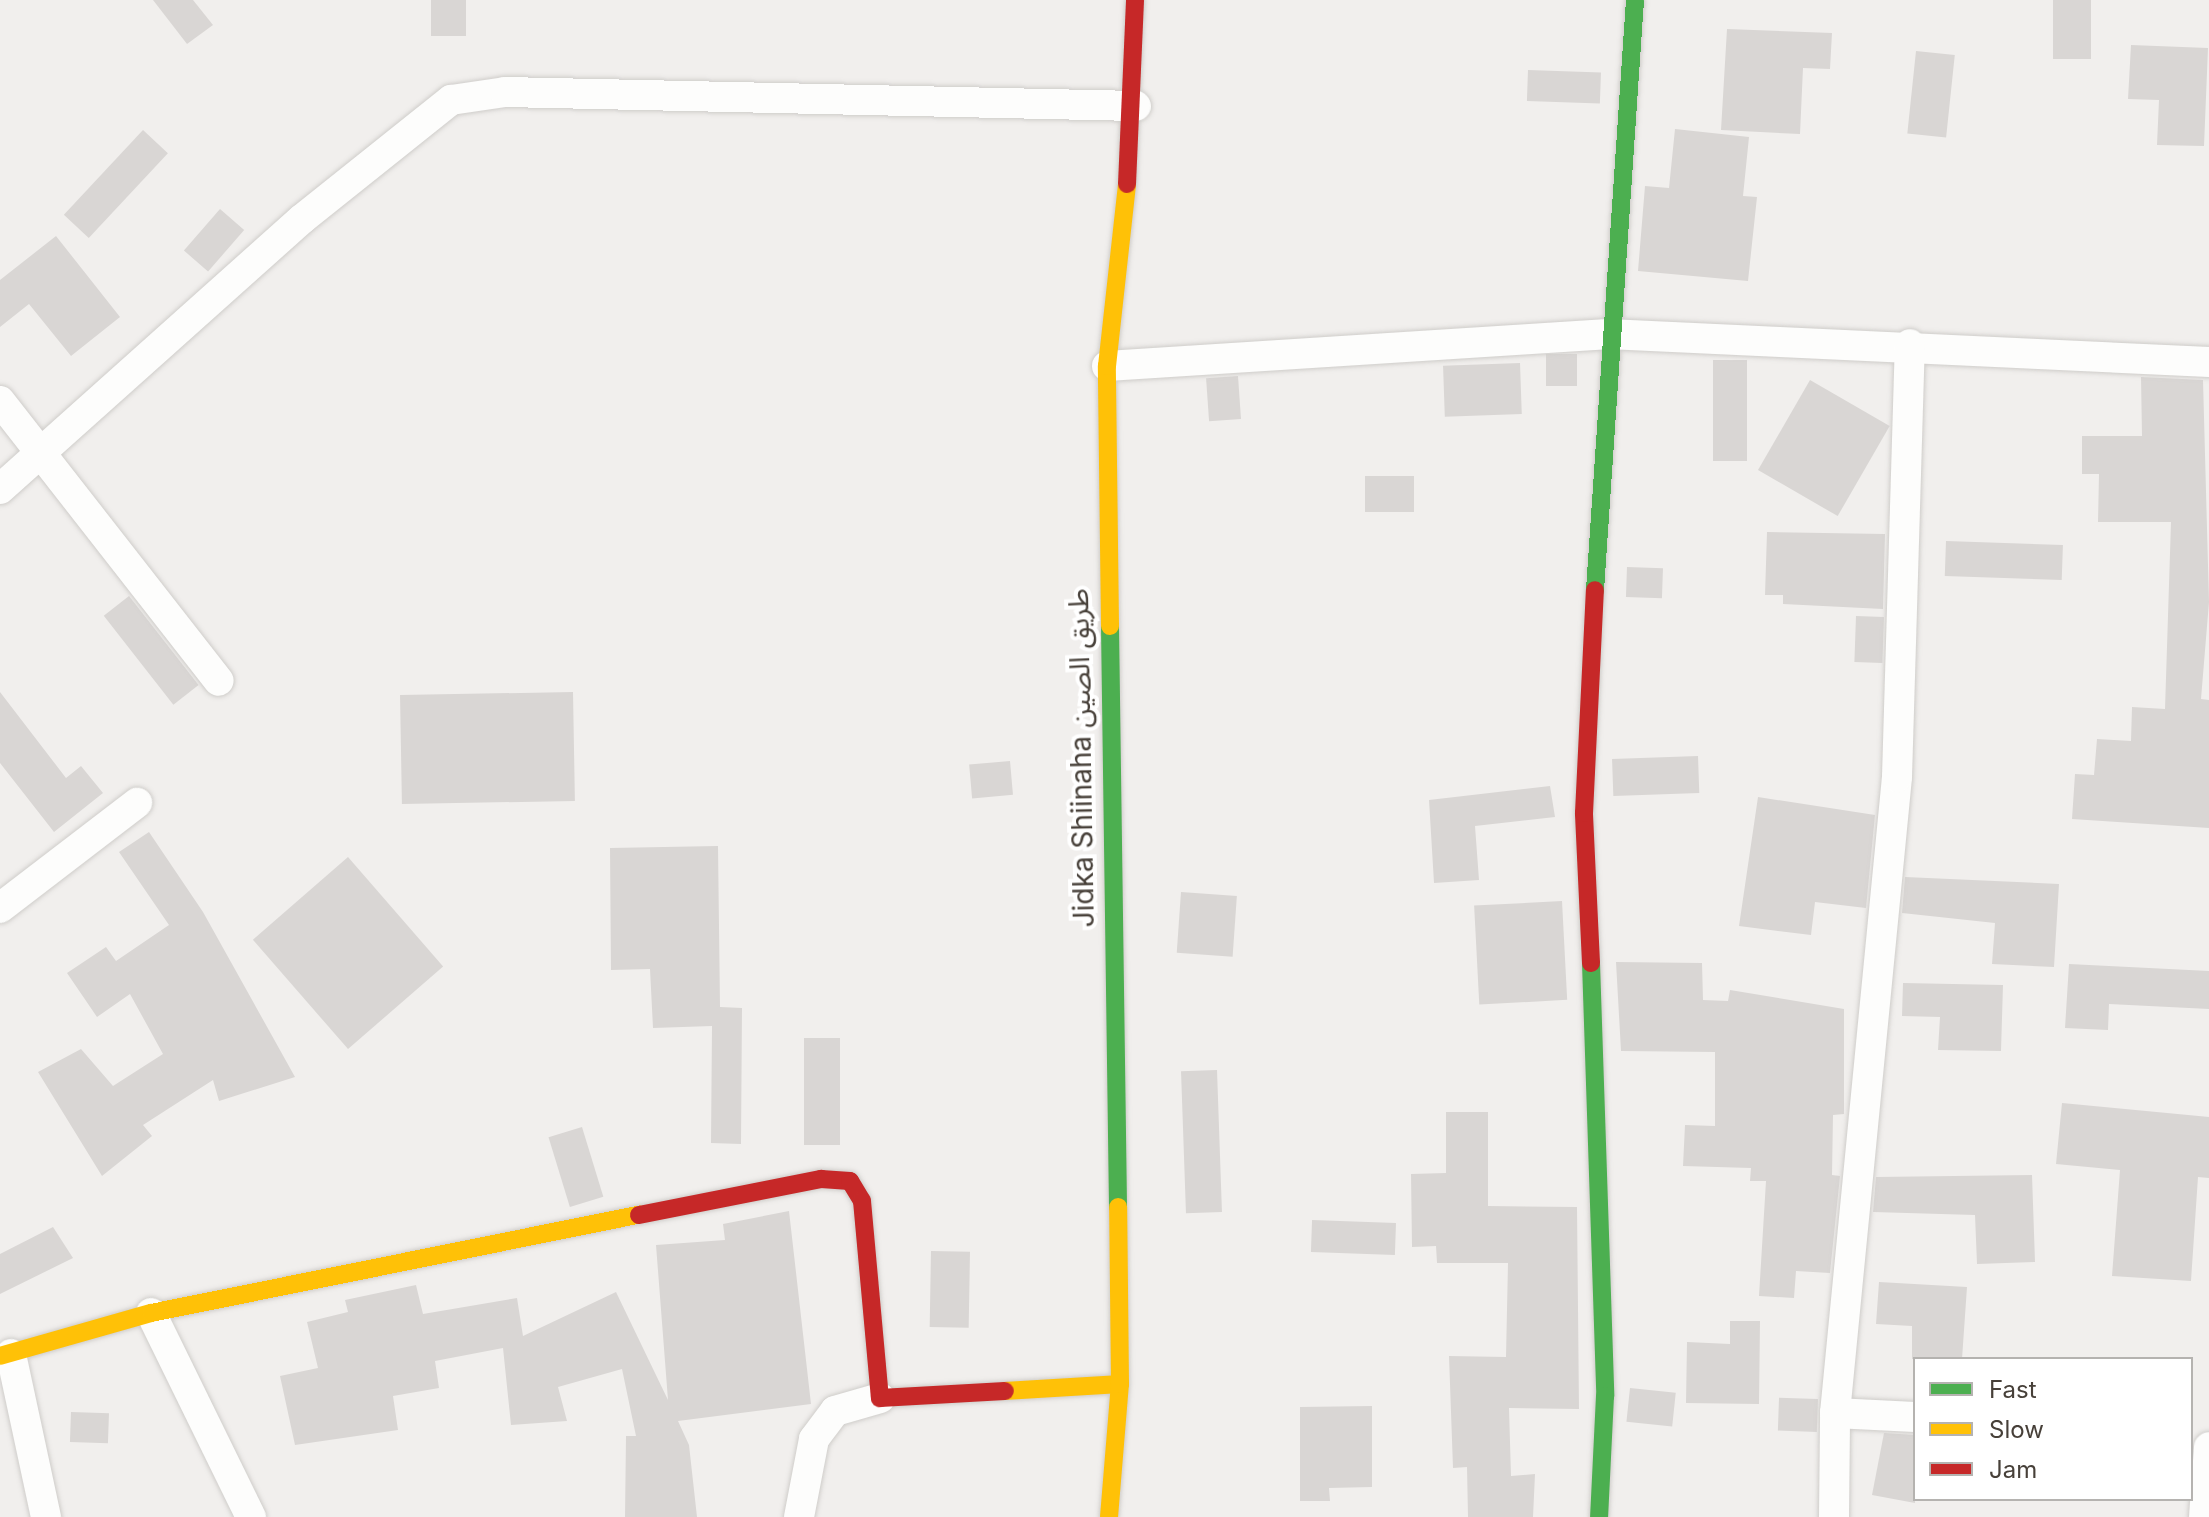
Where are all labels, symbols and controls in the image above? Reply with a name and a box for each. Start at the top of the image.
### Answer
street label: Jidka Shiinaha طريق الصين [1061,588,1101,928]
legend [1913,1357,2193,1501]
text: Fast [1989,1375,2037,1404]
text: Slow [1989,1415,2044,1444]
text: Jam [1989,1455,2037,1484]

